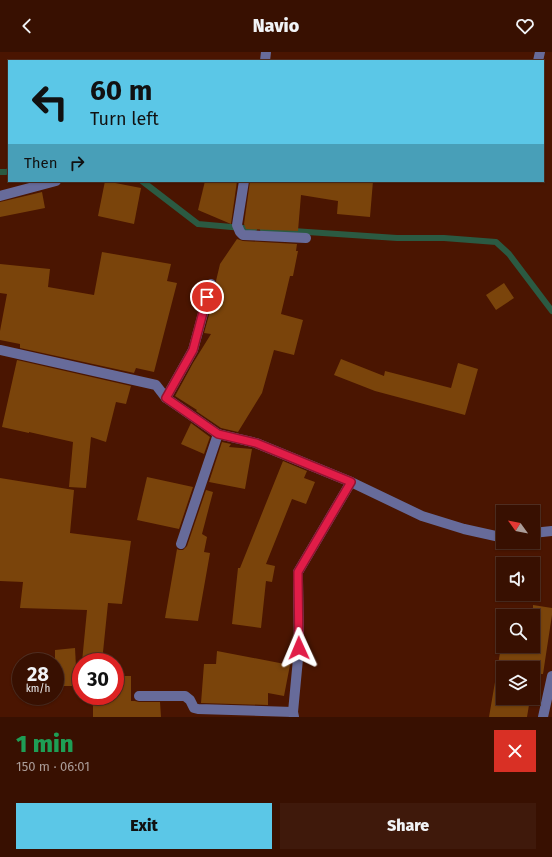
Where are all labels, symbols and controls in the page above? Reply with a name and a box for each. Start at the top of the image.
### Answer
icon: back [16,15,38,37]
text: Navio [253,15,299,37]
icon: heart [514,15,536,37]
text: 60 m [90,74,152,107]
icon: left [24,76,76,128]
text: Turn left [90,108,159,130]
icon: right [66,152,88,174]
text: Then [24,154,58,172]
pin [190,280,224,314]
icon: arrive [196,286,218,308]
north arrow [496,505,540,549]
map controls [496,505,540,705]
button: sound [496,557,540,601]
button: search [496,609,540,653]
position arrow [278,627,320,669]
speed limit sign: 30 [72,653,124,705]
button: layers [496,661,540,705]
text: 28 [27,662,49,686]
text: km/h [26,683,50,695]
text: 1 min [16,730,74,758]
button: close [494,730,536,772]
text: 150 m · 06:01 [16,759,90,774]
button: Exit [16,803,272,849]
button: Share [280,803,536,849]

